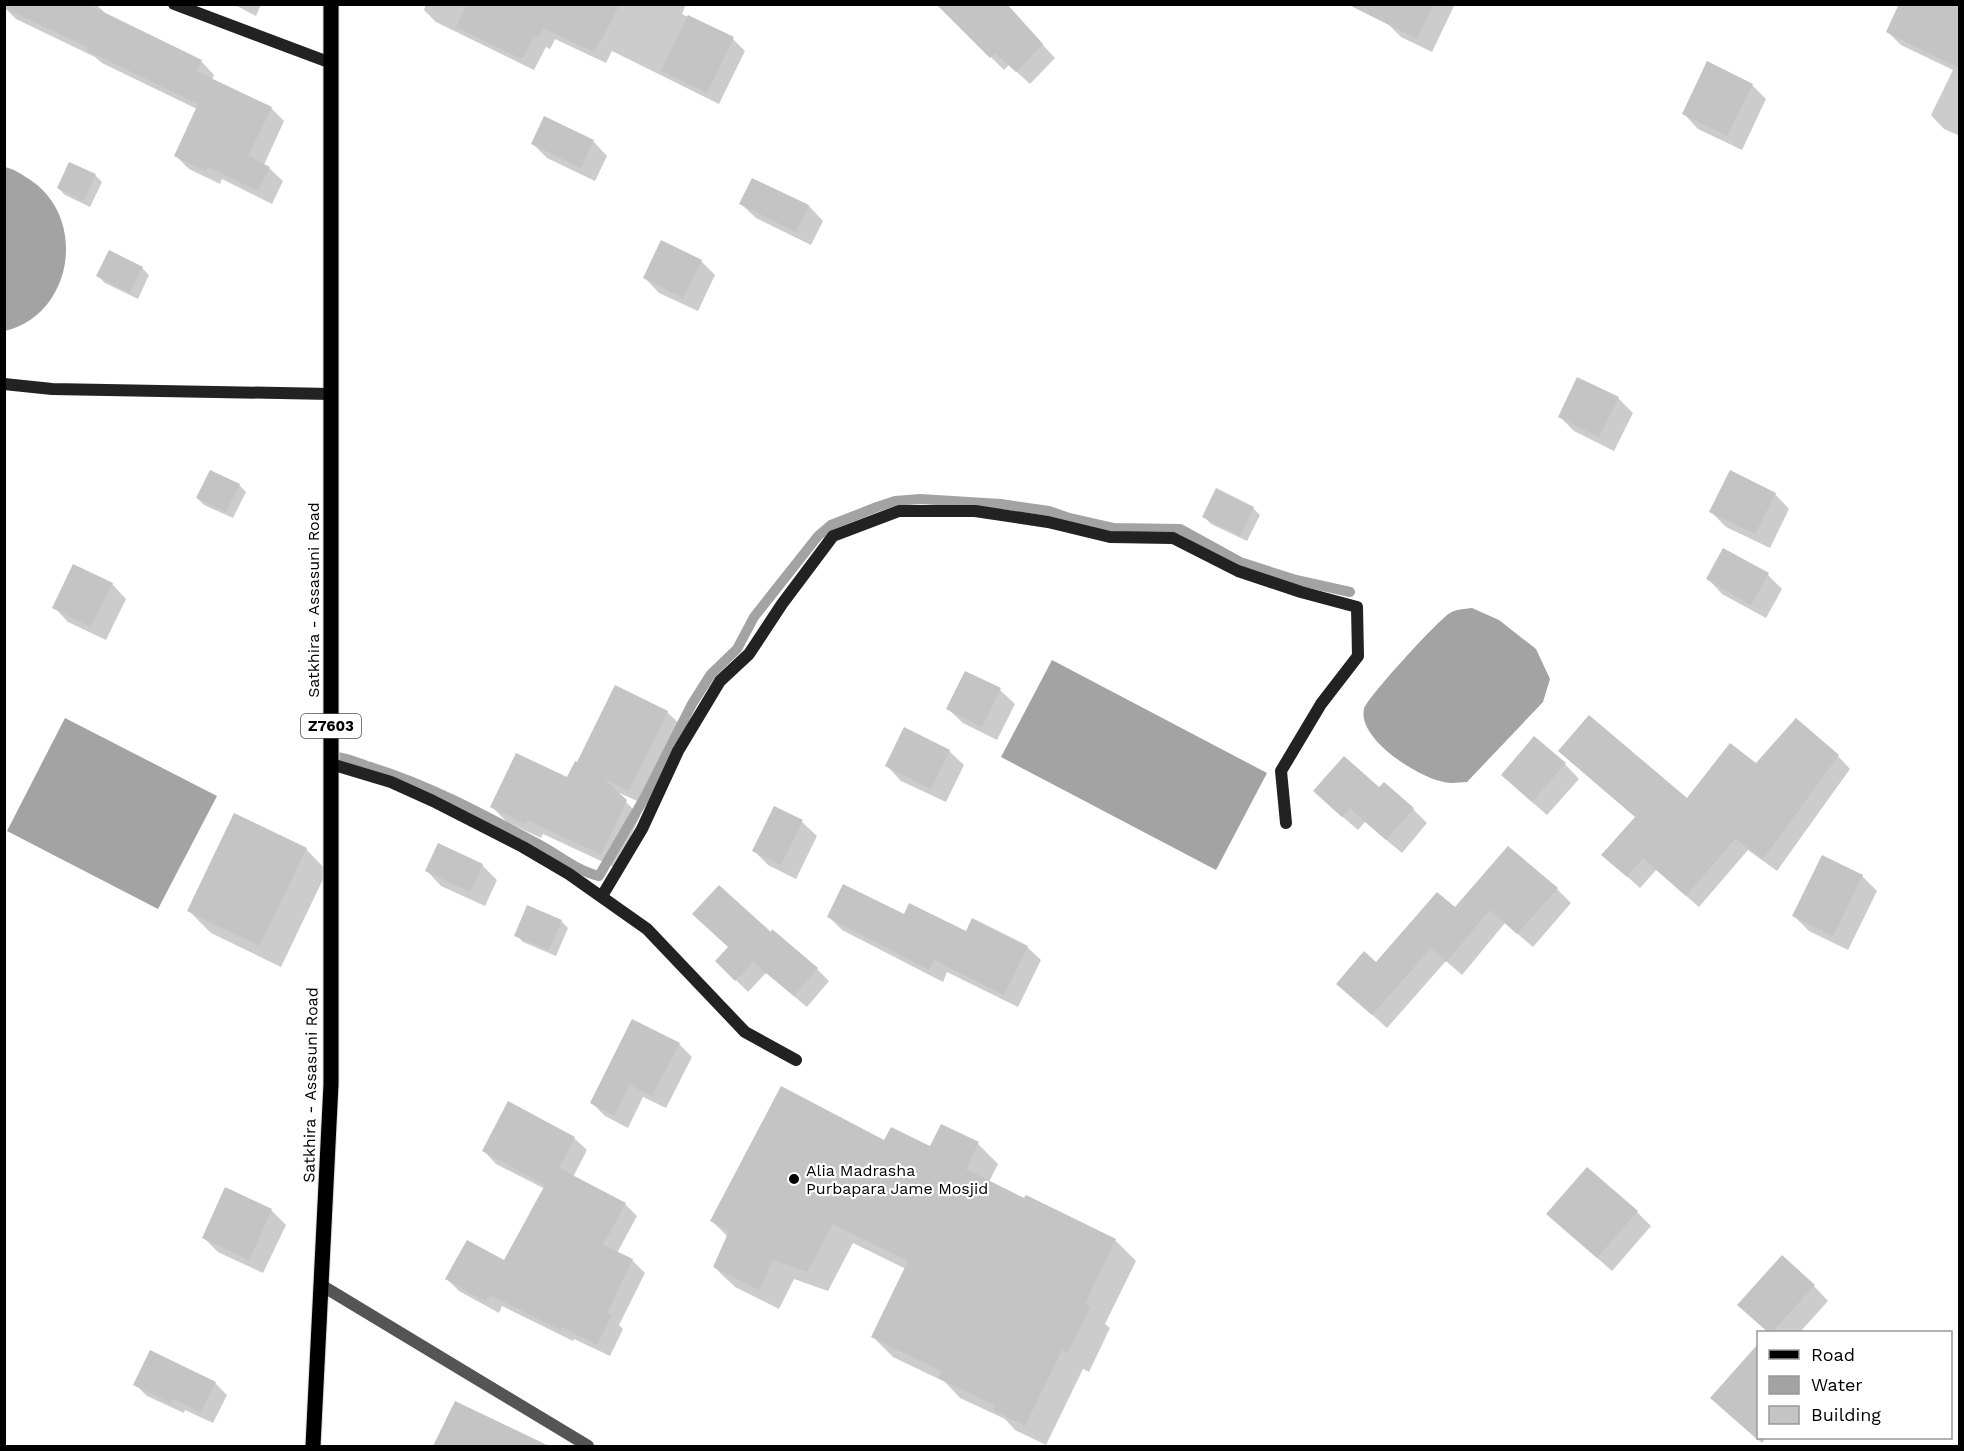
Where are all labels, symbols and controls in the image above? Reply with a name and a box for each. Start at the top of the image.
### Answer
street label: Satkhira - Assasuni Road [304,502,323,698]
road number: Z7603 [301,714,361,738]
street label: Satkhira - Assasuni Road [299,987,322,1183]
place label: Alia Madrasha Purbapara Jame Mosjid [806,1161,988,1198]
marker: Alia Madrasha Purbapara Jame Mosjid [787,1172,801,1186]
legend [1757,1331,1952,1439]
text: Road [1811,1344,1855,1365]
text: Water [1811,1374,1863,1395]
text: Building [1811,1404,1881,1425]

